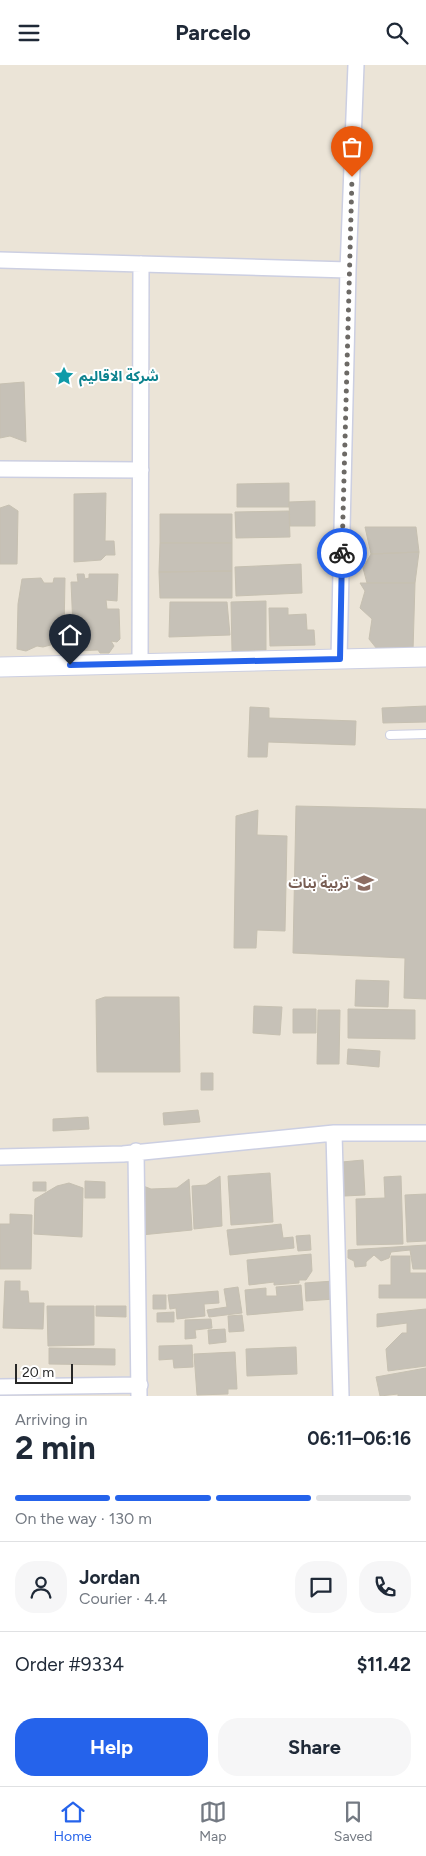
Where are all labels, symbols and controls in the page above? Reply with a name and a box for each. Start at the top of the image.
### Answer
icon: menu [15,19,43,47]
text: Parcelo [175,19,251,46]
icon: search [383,19,411,47]
pin [331,126,373,177]
icon: bag [338,133,366,161]
place icon: شركة الاقاليم [53,365,75,387]
place label: شركة الاقاليم [79,368,159,387]
courier [317,528,367,578]
icon: bike [328,539,356,567]
pin [49,614,91,665]
icon: home [56,621,84,649]
school or university icon: تربية بنات [353,872,375,894]
place label: تربية بنات [288,875,349,892]
scale bar [15,1361,72,1384]
text: 20 m [22,1364,54,1381]
text: Arriving in [15,1410,87,1429]
text: 06:11–06:16 [307,1427,411,1450]
text: 2 min [15,1429,96,1467]
text: On the way · 130 m [15,1509,152,1528]
button: person [15,1561,67,1613]
button: chat [295,1561,347,1613]
button: phone [359,1561,411,1613]
text: Jordan [79,1566,140,1589]
text: Courier · 4.4 [79,1589,167,1608]
text: Order #9334 [15,1653,124,1676]
text: $11.42 [357,1653,411,1676]
button: Help [15,1718,208,1776]
button: Share [218,1718,411,1776]
tab: Home [54,1798,92,1845]
tab: Map [199,1798,227,1845]
tab: Saved [334,1798,372,1845]

